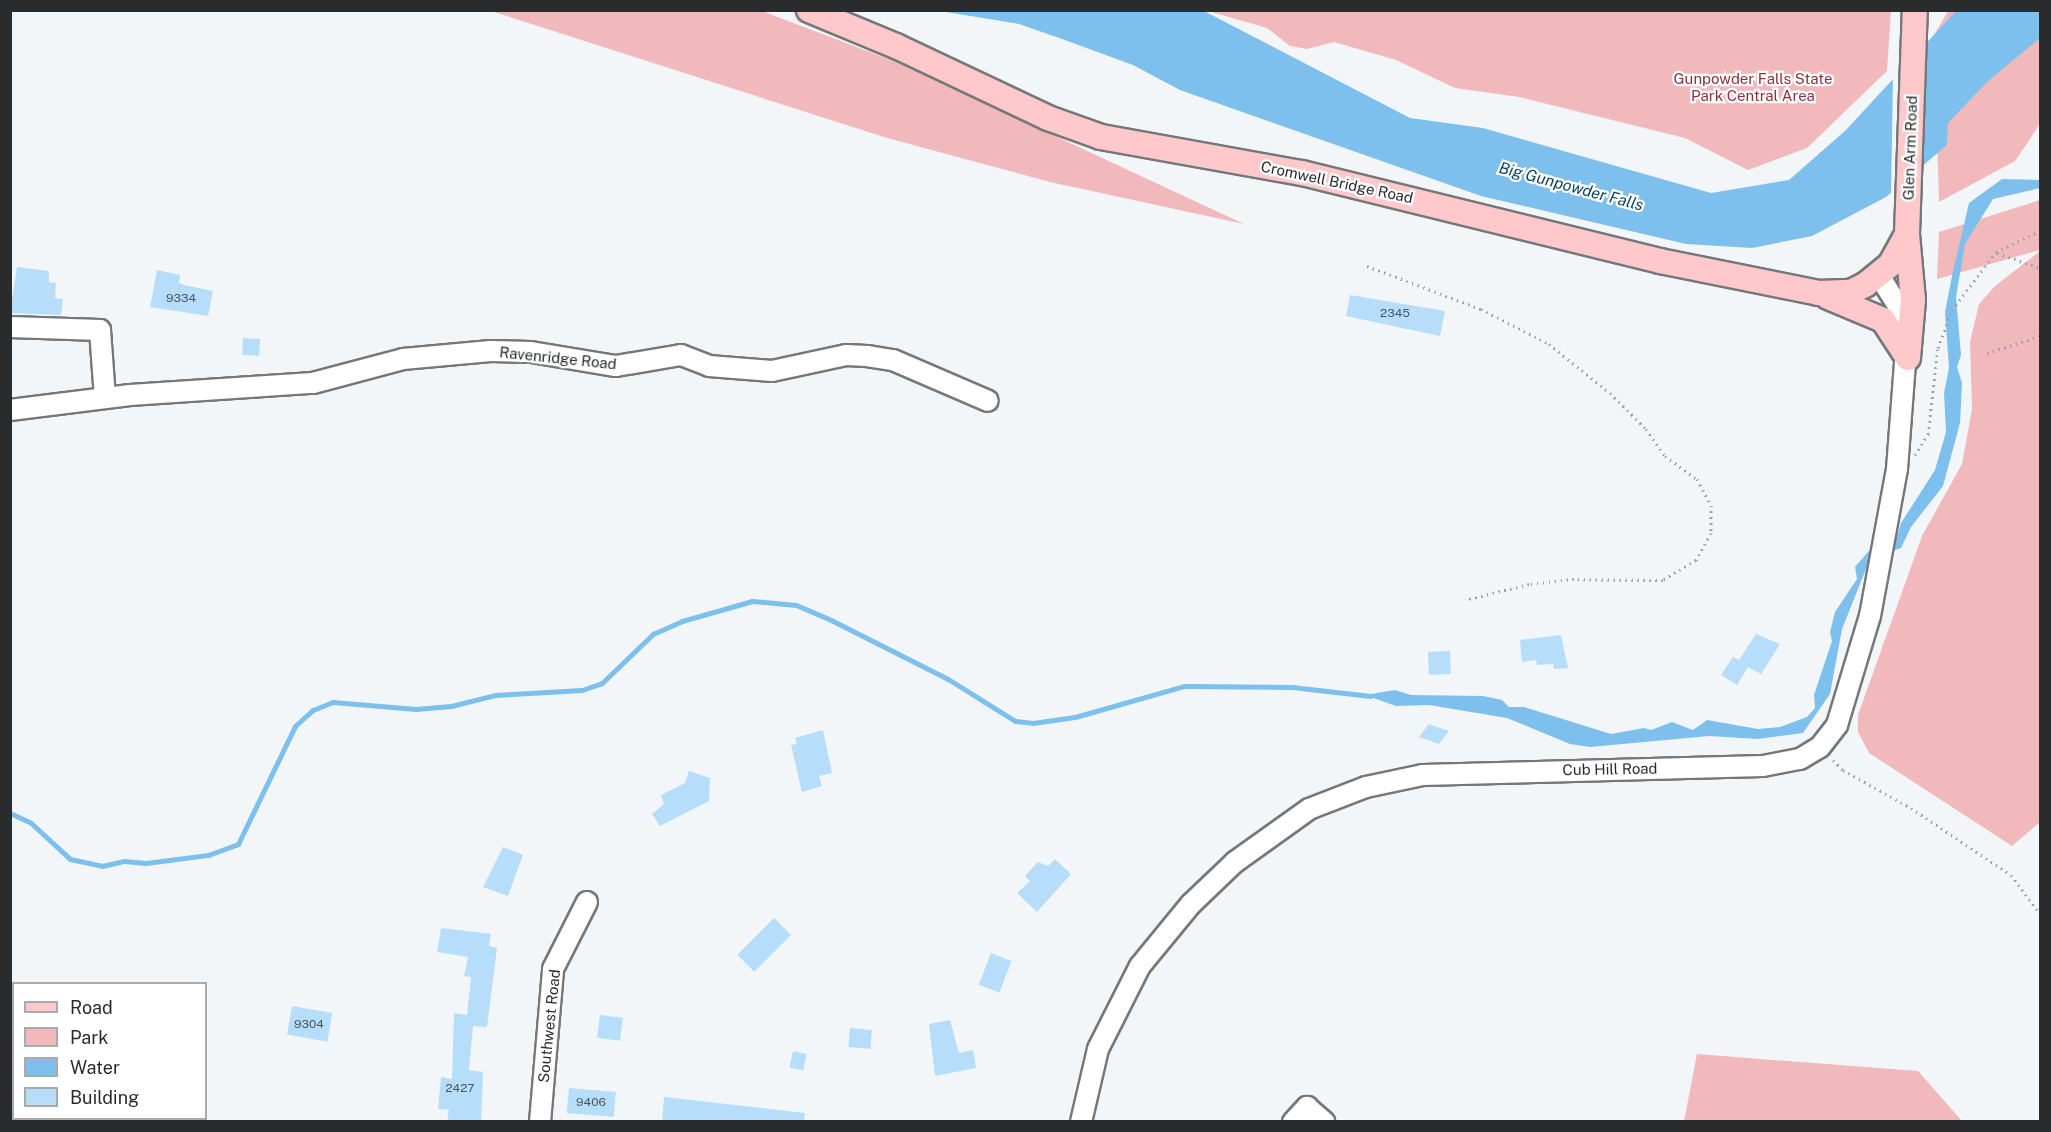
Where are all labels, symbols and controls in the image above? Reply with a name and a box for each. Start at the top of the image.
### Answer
park label: Gunpowder Falls State Park Central Area [1674,69,1832,104]
street label: Glen Arm Road [1899,95,1921,201]
street label: Cromwell Bridge Road [1259,157,1415,207]
water label: Big Gunpowder Falls [1497,158,1645,216]
house number: 9334 [166,292,196,306]
house number: 2345 [1380,307,1410,321]
street label: Ravenridge Road [498,343,618,373]
street label: Cub Hill Road [1562,759,1658,779]
street label: Southwest Road [534,968,564,1084]
legend [12,982,207,1120]
text: Road [70,997,113,1018]
house number: 9304 [294,1018,324,1032]
text: Park [70,1027,108,1048]
text: Water [70,1057,120,1078]
house number: 2427 [445,1082,475,1096]
text: Building [70,1087,139,1108]
house number: 9406 [576,1096,606,1110]

